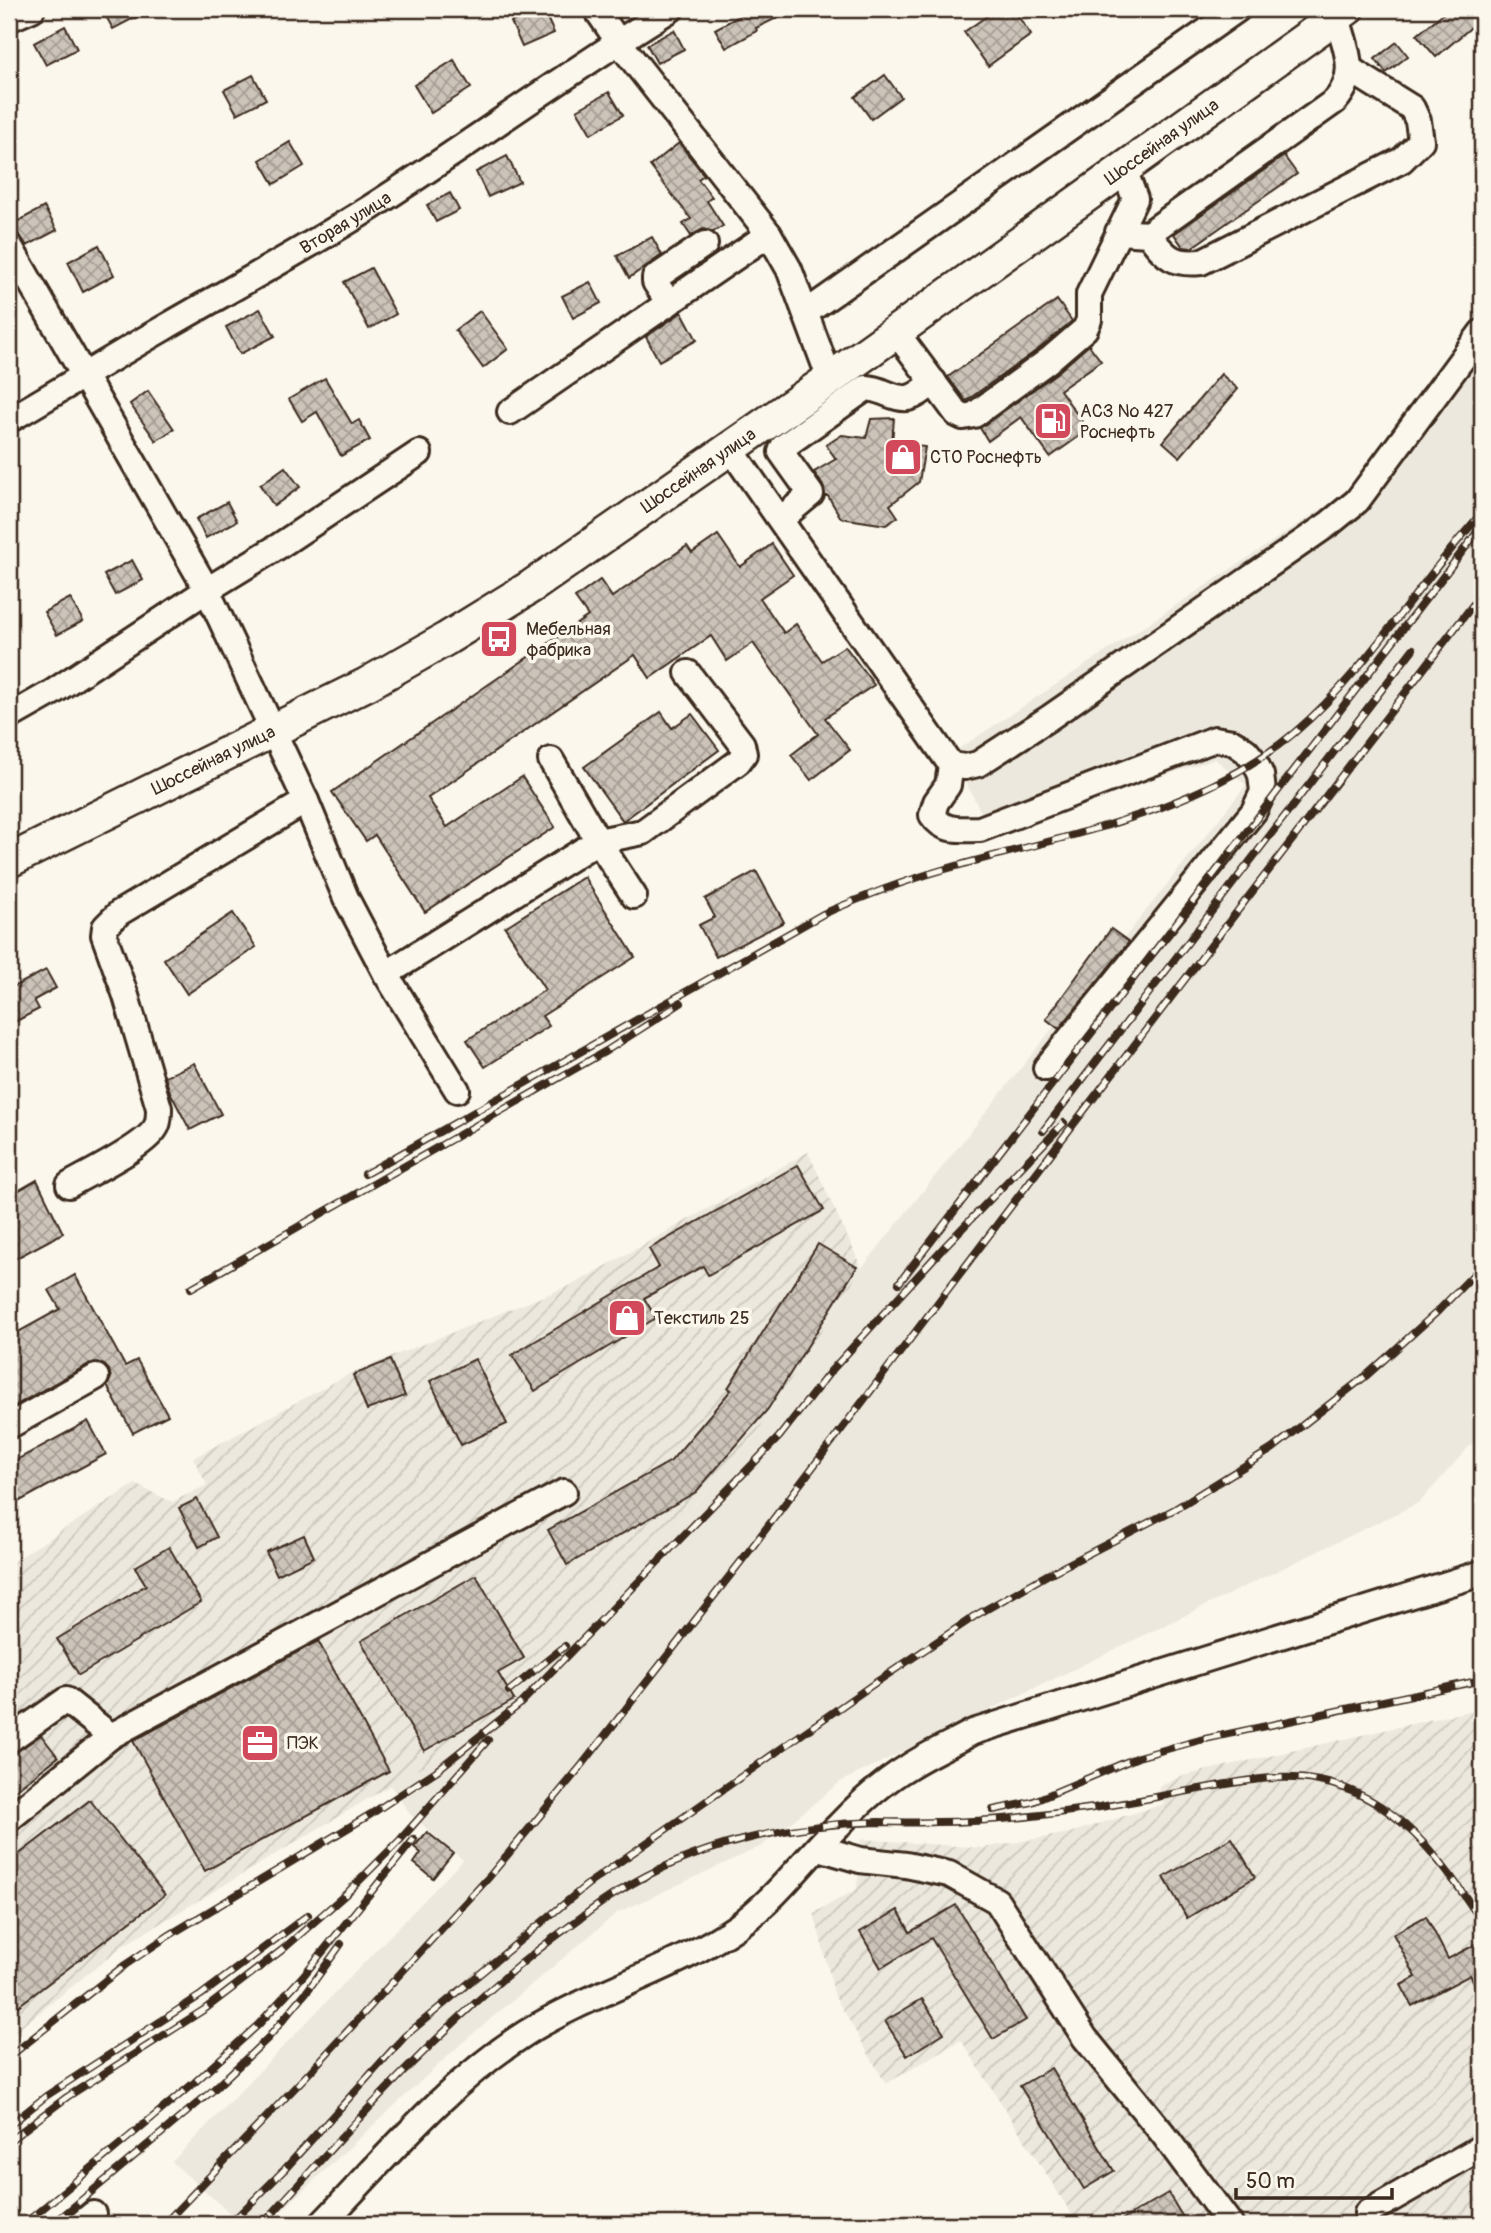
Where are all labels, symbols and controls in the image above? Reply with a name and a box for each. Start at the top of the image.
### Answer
street label: Шоссейная улица [1100,93,1223,191]
street label: Вторая улица [296,186,396,260]
fuel station icon: АСЗ № 427 Роснефть [1032,400,1074,442]
place label: АСЗ № 427 Роснефть [1080,400,1174,444]
street label: Шоссейная улица [637,423,761,519]
shop icon: СТО Роснефть [882,436,924,478]
place label: СТО Роснефть [930,446,1042,469]
bus stop icon: Мебельная фабрика [478,618,520,660]
place label: Мебельная фабрика [526,618,611,662]
street label: Шоссейная улица [148,720,279,801]
shop icon: Текстиль 25 [606,1297,648,1339]
place label: Текстиль 25 [654,1307,749,1330]
office icon: ПЭК [239,1722,281,1764]
place label: ПЭК [287,1732,319,1755]
scale bar [1236,2156,1391,2200]
text: 50 m [1246,2168,1295,2195]

